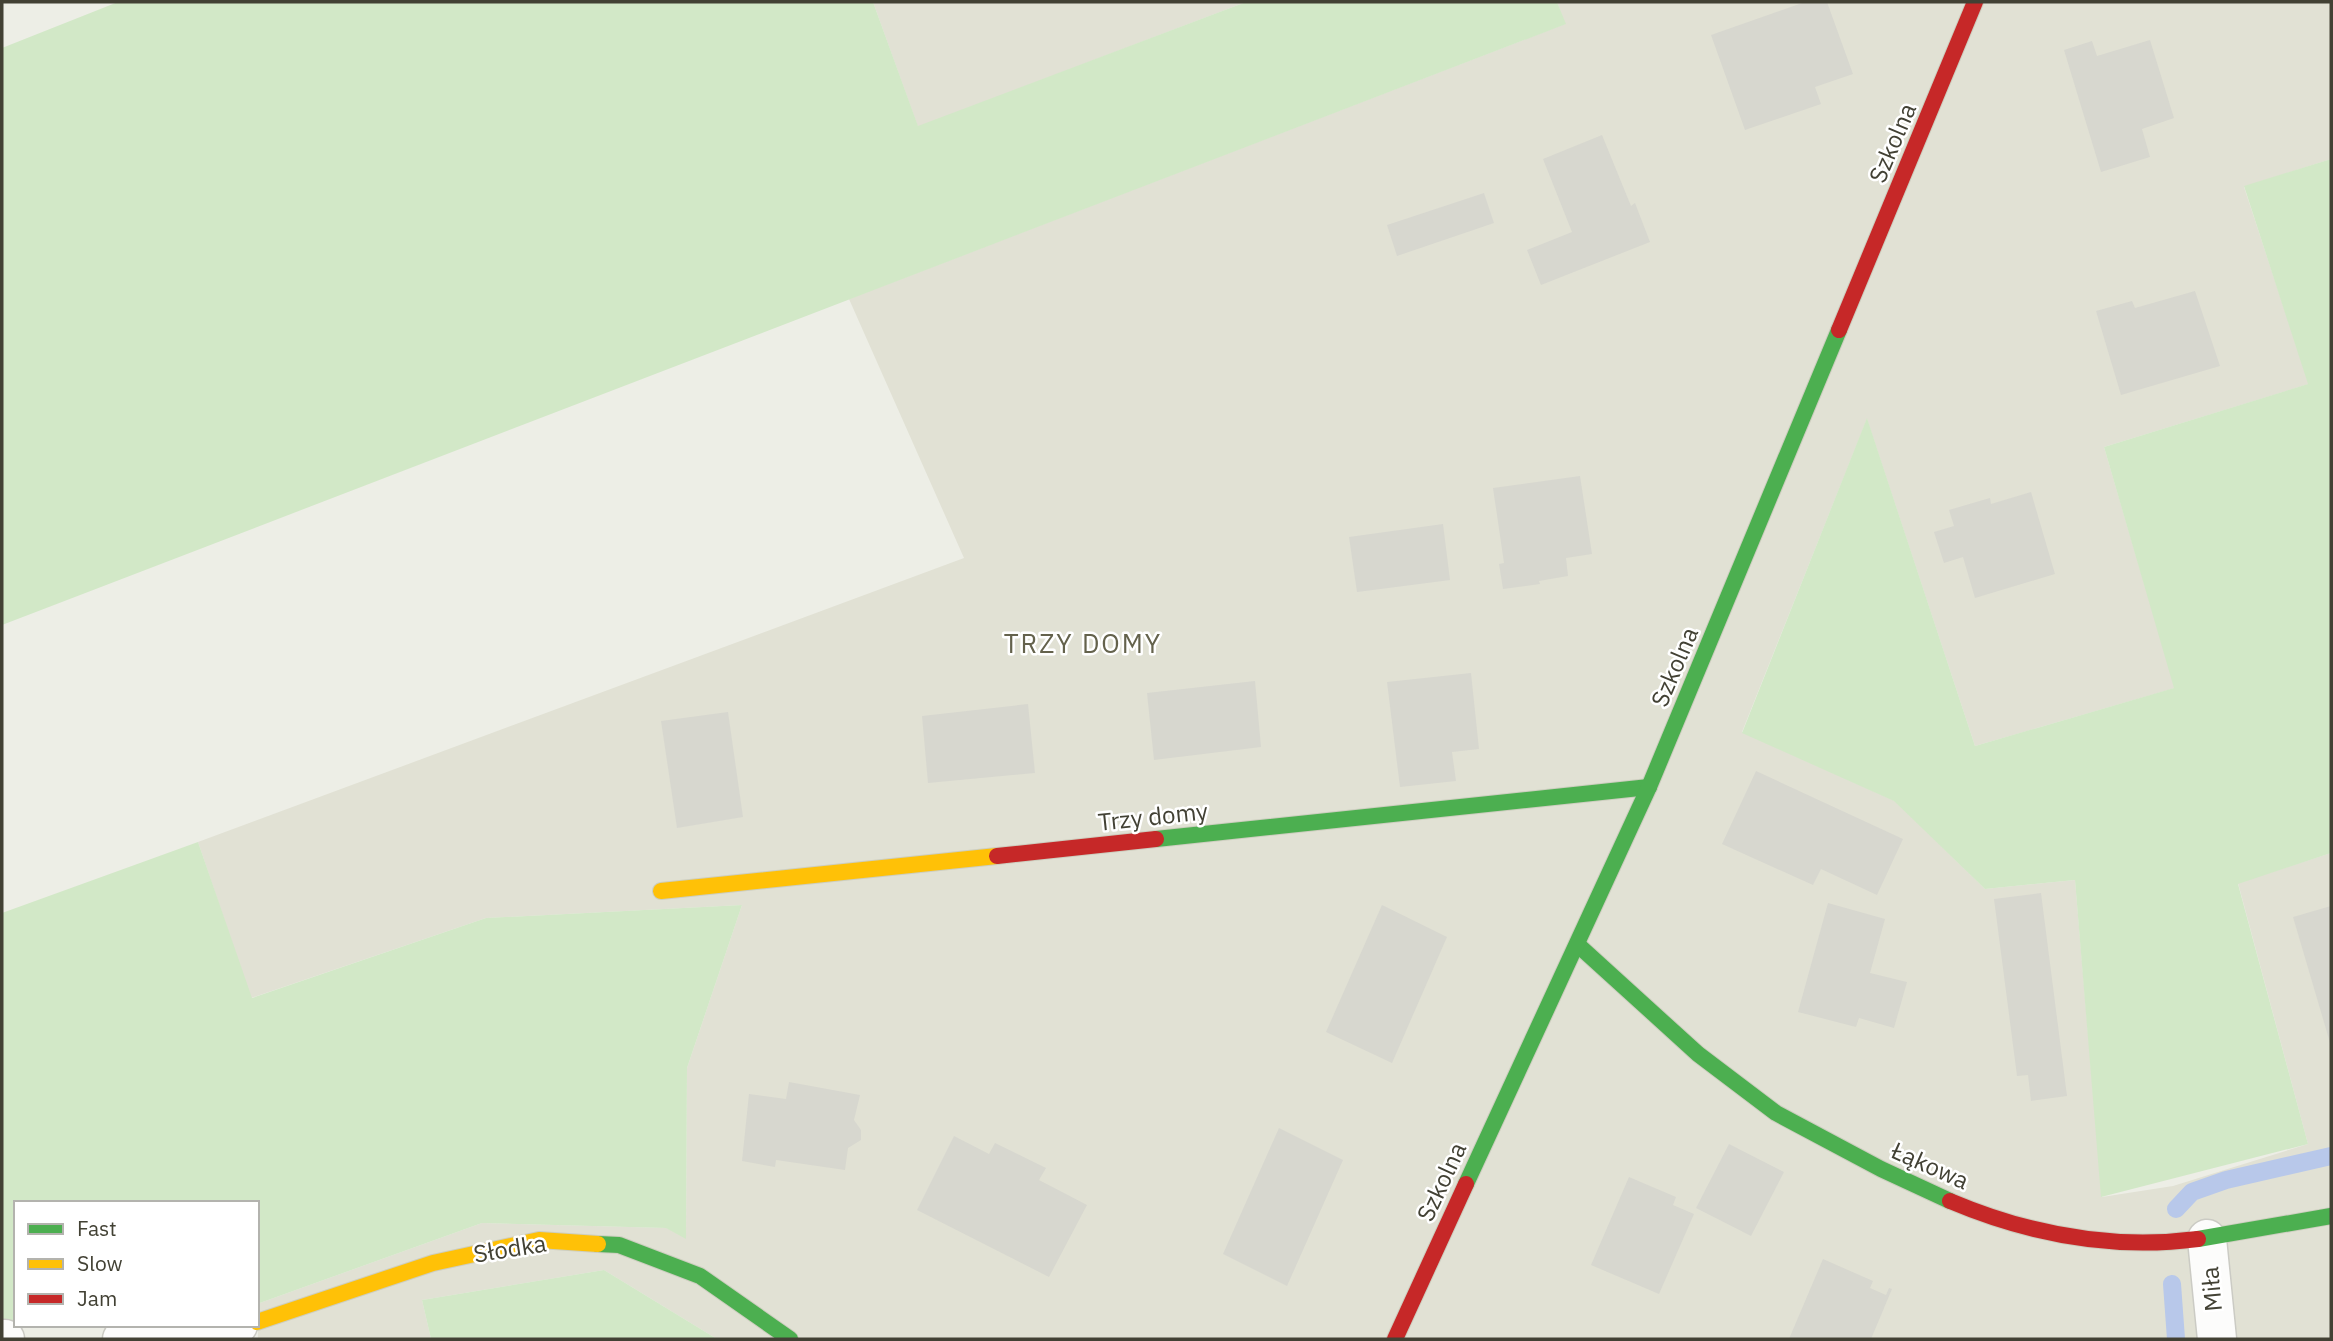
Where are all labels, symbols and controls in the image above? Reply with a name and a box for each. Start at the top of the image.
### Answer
street label: Szkolna [1861,98,1923,187]
street label: Szkolna [1643,622,1705,711]
district label: TRZY DOMY [1004,626,1162,660]
street label: Trzy domy [1096,794,1209,838]
street label: Łąkowa [1886,1133,1974,1196]
street label: Szkolna [1409,1137,1473,1226]
legend [14,1201,259,1327]
text: Fast [77,1214,117,1242]
street label: Słodka [471,1226,549,1270]
text: Slow [77,1249,123,1277]
street label: Miła [2193,1265,2229,1313]
text: Jam [77,1284,117,1312]

